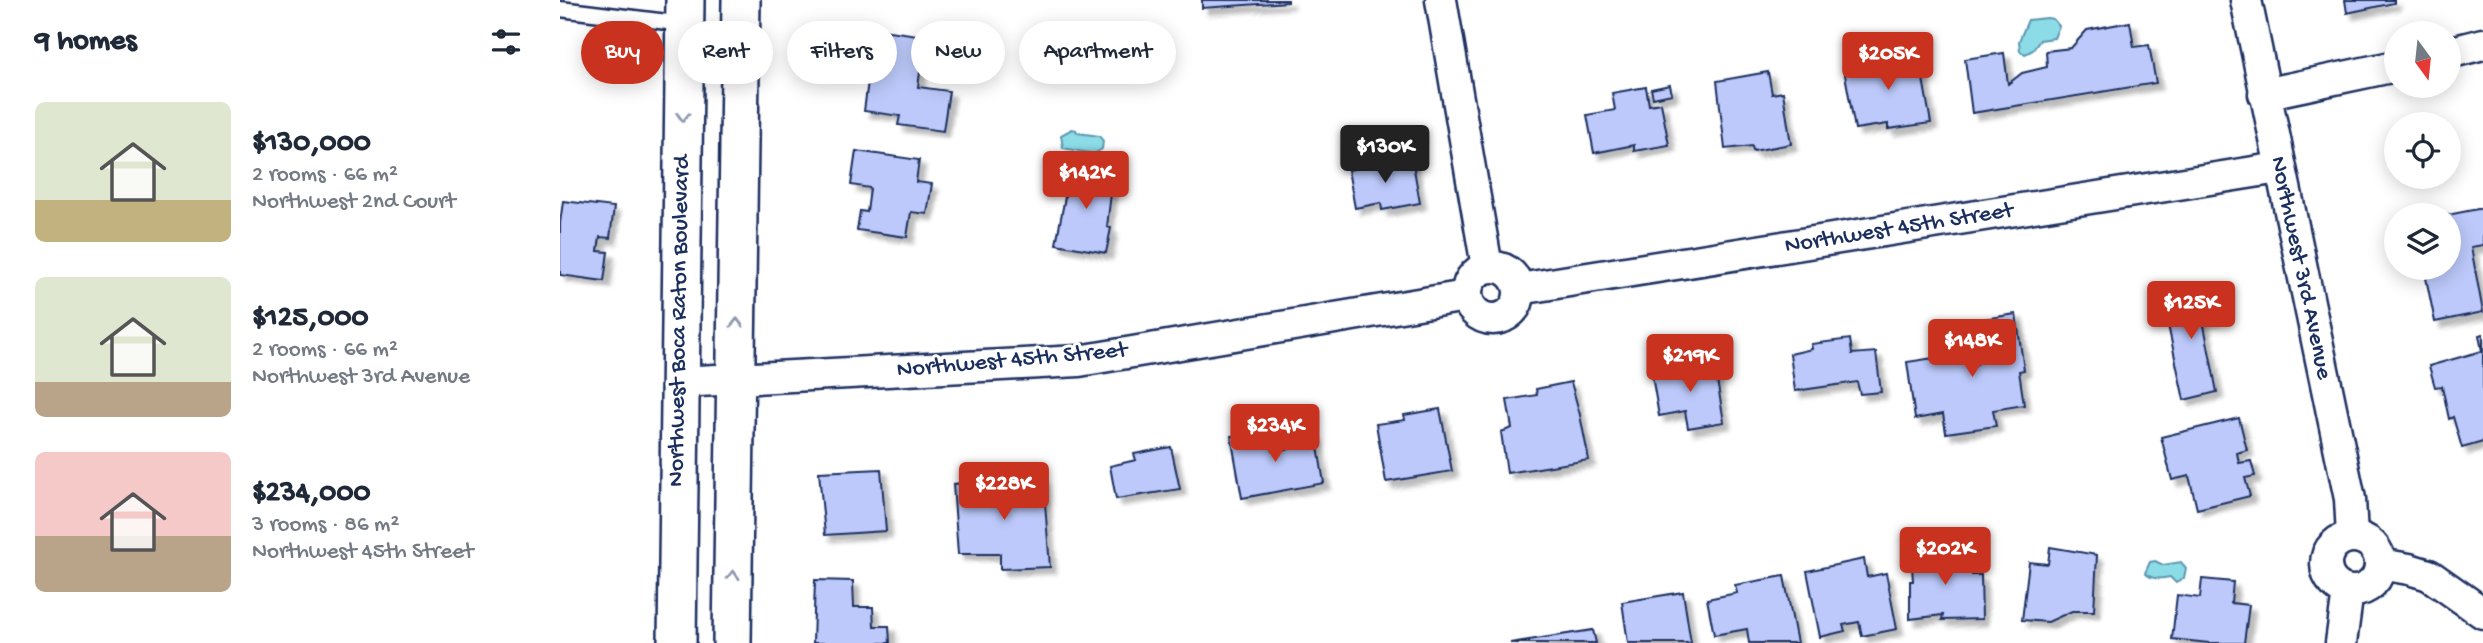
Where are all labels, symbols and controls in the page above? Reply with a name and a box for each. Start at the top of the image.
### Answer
chip: Buy [581,21,664,84]
chip: Rent [678,21,773,84]
chip: Filters [787,21,897,84]
chip: New [911,21,1005,84]
chip: Apartment [1019,21,1176,84]
north arrow [2384,21,2460,98]
map controls [2384,21,2461,280]
icon: filters [487,23,525,61]
text: 9 homes [35,25,137,60]
pin: $205K [1839,32,1937,92]
text: $205K [1858,41,1918,68]
one-way arrow [676,112,691,123]
button: locate [2384,112,2461,189]
pin: $130K [1336,125,1434,185]
text: $130,000 [252,127,371,162]
icon: home [91,130,175,214]
text: $130K [1356,134,1414,161]
pin: $142K [1037,152,1135,211]
street label: Northwest Boca Raton Boulevard [663,153,697,487]
street label: Northwest 3rd Avenue [2262,154,2338,383]
text: $142K [1059,160,1113,187]
text: 2 rooms · 66 m² [252,162,398,189]
text: Northwest 2nd Court [252,189,456,216]
street label: Northwest 45th Street [1783,196,2017,261]
button: layers [2384,203,2461,280]
pin: $125K [2142,282,2240,341]
text: $125K [2163,290,2219,317]
text: $125,000 [252,302,369,337]
icon: home [91,305,175,389]
one-way arrow [729,317,744,328]
pin: $148K [1923,320,2021,379]
text: $148K [1944,328,2000,355]
pin: $219K [1641,334,1739,394]
street label: Northwest 45th Street [896,336,1130,386]
text: 2 rooms · 66 m² [252,337,398,364]
text: $219K [1662,343,1718,370]
text: Northwest 3rd Avenue [252,364,470,391]
pin: $234K [1226,405,1324,464]
text: $234K [1246,413,1304,440]
pin: $228K [955,462,1053,522]
text: $228K [975,471,1033,498]
text: $234,000 [252,477,370,512]
icon: home [91,480,175,564]
text: 3 rooms · 86 m² [252,512,399,539]
pin: $202K [1896,528,1994,587]
text: $202K [1916,536,1974,563]
text: Northwest 45th Street [252,539,473,566]
one-way arrow [726,569,741,580]

